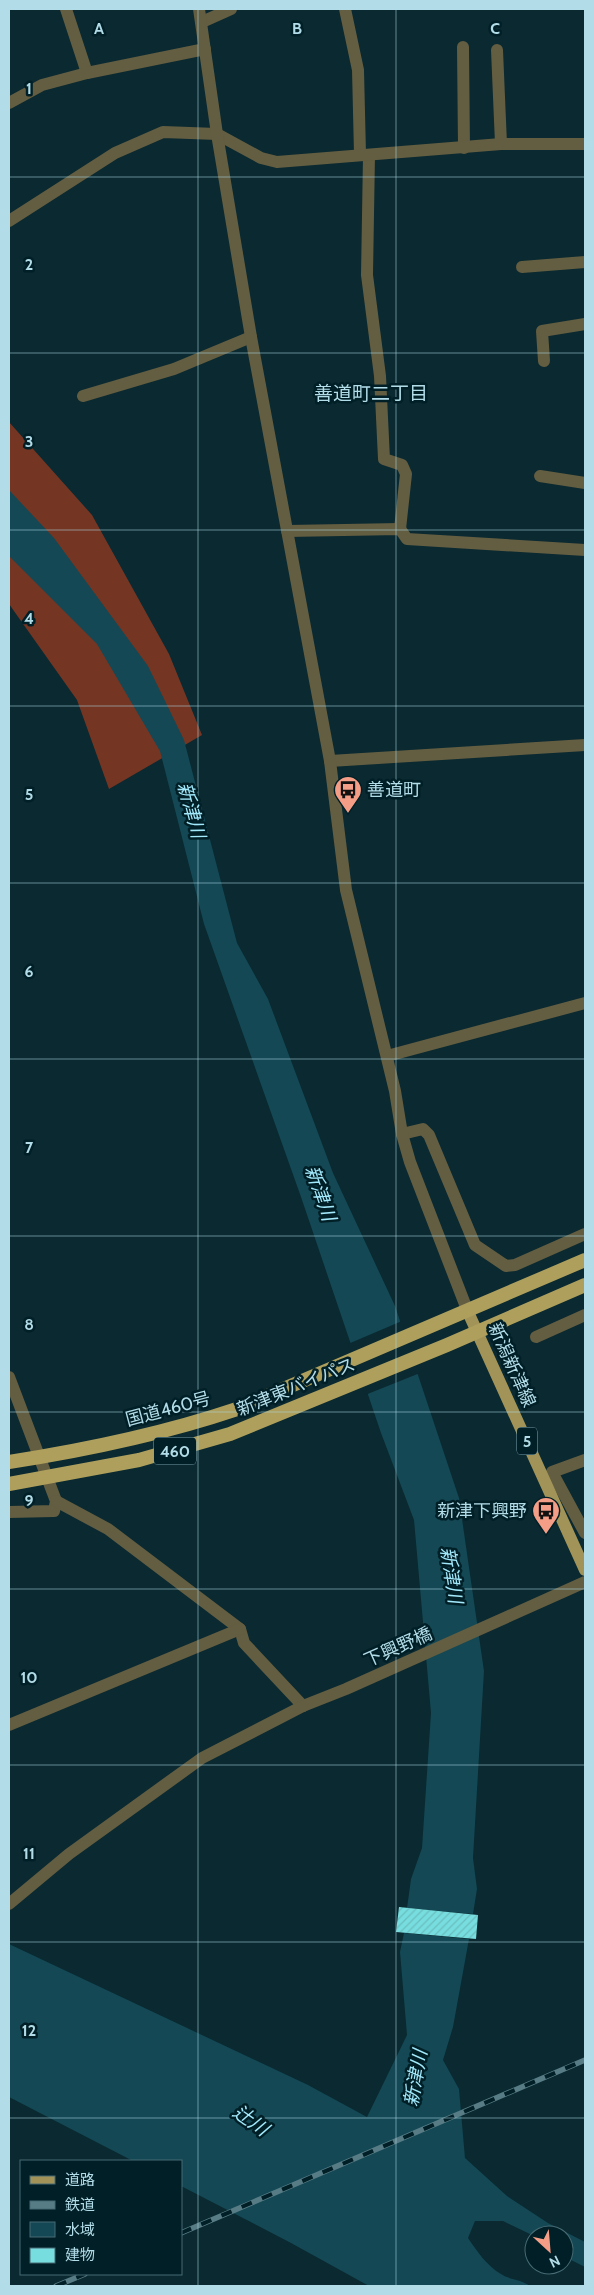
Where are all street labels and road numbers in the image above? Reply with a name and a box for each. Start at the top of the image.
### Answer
street label: 新潟新津線 [484,1319,540,1411]
street label: 新津東バイパス [234,1353,358,1421]
street label: 国道460号 [123,1387,213,1431]
road number: 5 [517,1428,537,1454]
road number: 460 [154,1438,196,1464]
street label: 下興野橋 [361,1622,435,1672]

